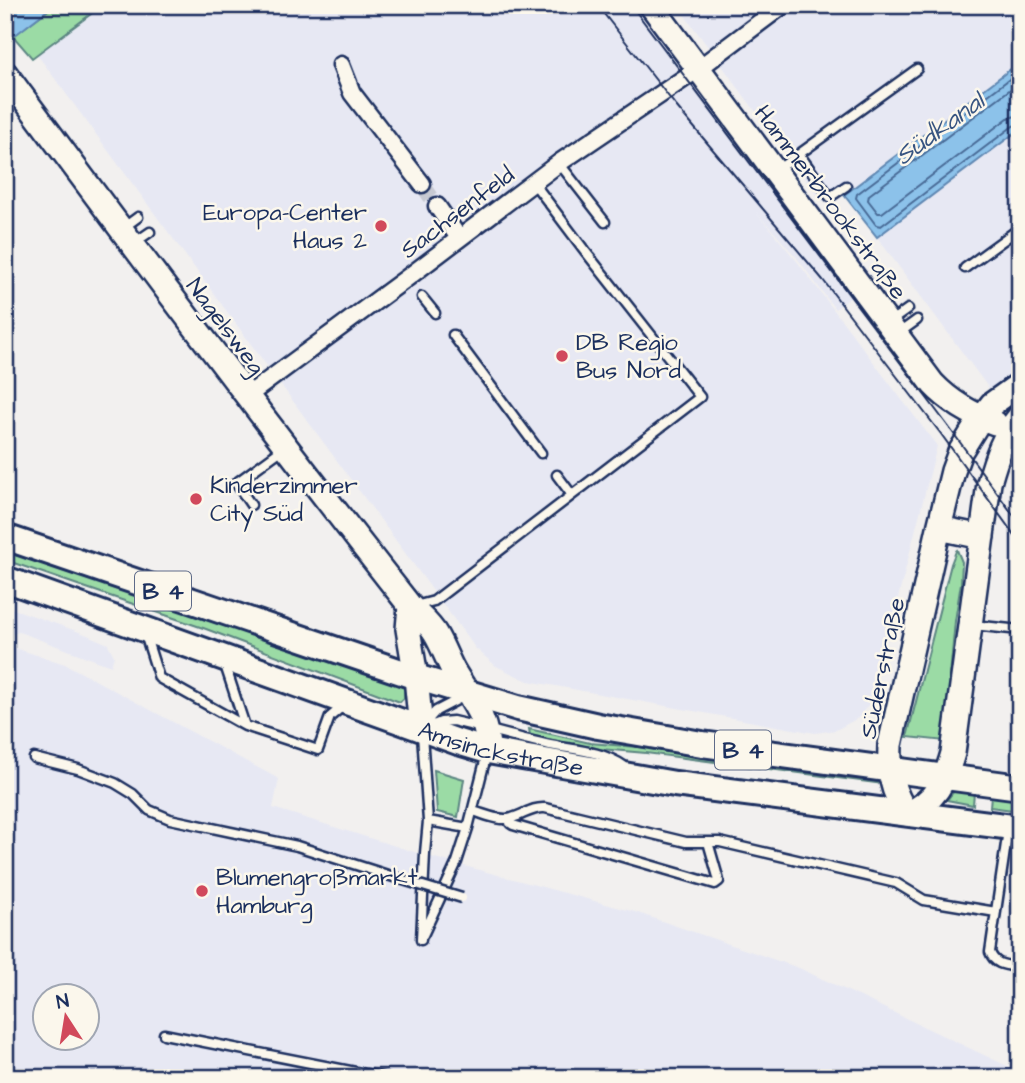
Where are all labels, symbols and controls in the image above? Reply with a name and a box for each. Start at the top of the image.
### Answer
water label: Südkanal [887,82,994,174]
street label: Hammerbrookstraße [746,98,915,307]
street label: Sachsenfeld [393,159,522,267]
place label: Europa-Center Haus 2 [203,196,367,258]
marker: Europa-Center Haus 2 [373,218,389,234]
street label: Nagelsweg [177,271,273,383]
place label: DB Regio Bus Nord [576,326,681,388]
marker: DB Regio Bus Nord [554,348,570,364]
place label: Kinderzimmer City Süd [210,469,358,532]
marker: Kinderzimmer City Süd [188,491,204,507]
road number: B 4 [135,572,191,610]
street label: Süderstraße [851,595,915,742]
street label: Amsinckstraße [413,713,586,786]
road number: B 4 [715,730,771,770]
place label: Blumengroßmarkt Hamburg [216,861,418,924]
marker: Blumengroßmarkt Hamburg [194,883,210,899]
north arrow [32,982,102,1052]
text: N [54,987,71,1016]

